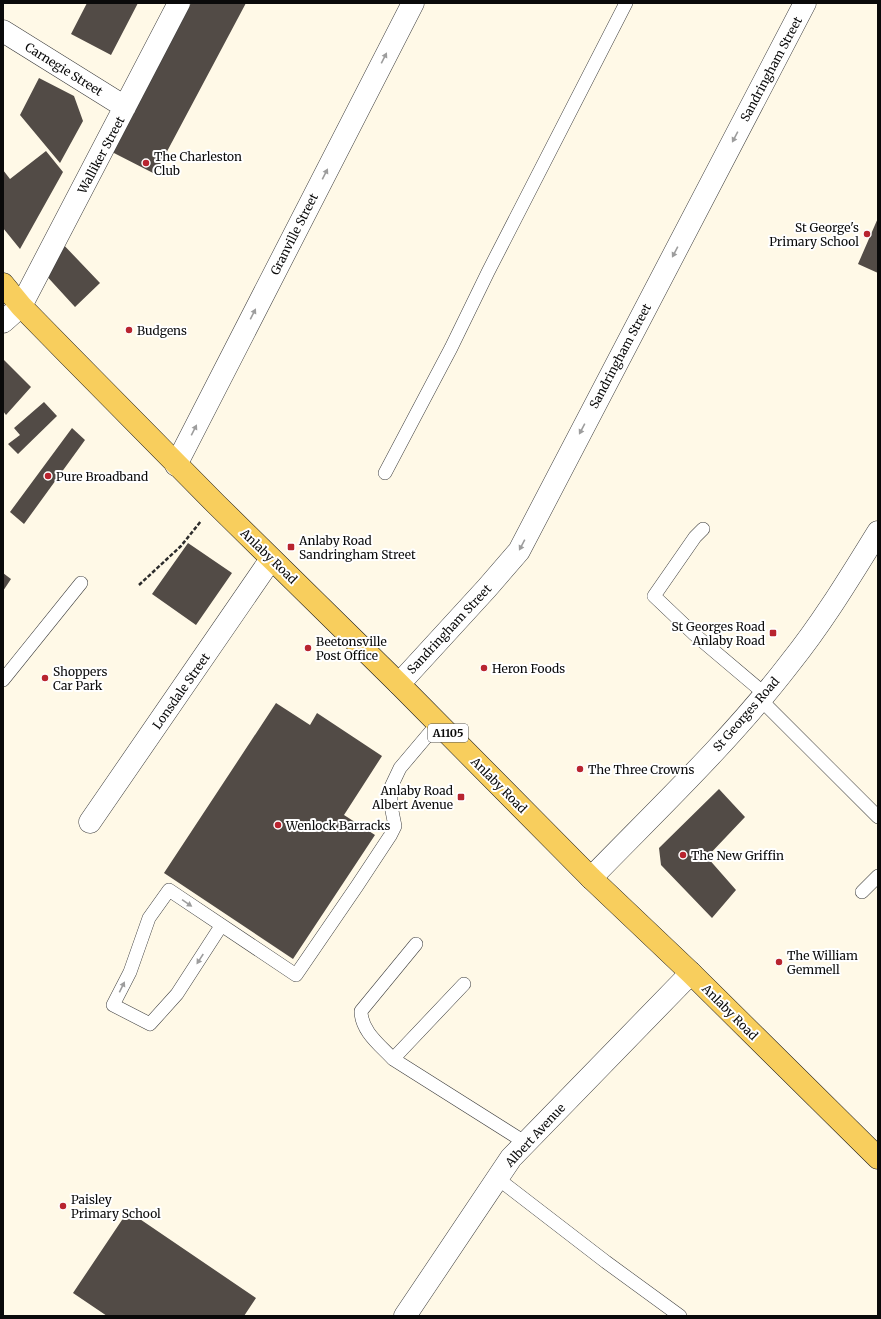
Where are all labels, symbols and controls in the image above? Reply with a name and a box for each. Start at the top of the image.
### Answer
street label: Sandringham Street [737,14,805,124]
street label: Carnegie Street [22,39,106,99]
one-way arrow [381,52,388,64]
street label: Walliker Street [74,113,128,197]
one-way arrow [732,131,738,143]
place label: The Charleston Club [154,149,242,178]
marker: The Charleston Club [141,158,151,168]
one-way arrow [322,168,328,179]
street label: Granville Street [267,190,321,277]
place label: St George's Primary School [769,220,859,249]
marker: St George's Primary School [862,229,872,239]
one-way arrow [672,246,678,258]
street label: Sandringham Street [586,301,654,411]
one-way arrow [250,309,256,320]
place label: Budgens [137,323,187,338]
marker: Budgens [124,325,134,335]
one-way arrow [191,424,197,436]
one-way arrow [579,424,586,435]
place label: Pure Broadband [56,469,148,484]
marker: Pure Broadband [43,471,53,481]
street label: Anlaby Road [237,525,300,587]
place label: Anlaby Road Sandringham Street [298,533,416,562]
one-way arrow [519,539,526,550]
marker: Anlaby Road Sandringham Street [286,542,296,552]
street label: Sandringham Street [404,581,494,677]
place label: St Georges Road Anlaby Road [672,619,765,648]
marker: St Georges Road Anlaby Road [768,628,778,638]
place label: Beetonsville Post Office [316,634,387,663]
marker: Beetonsville Post Office [303,643,313,653]
street label: Lonsdale Street [149,650,213,732]
place label: Heron Foods [492,661,565,676]
marker: Heron Foods [479,663,489,673]
place label: Shoppers Car Park [53,664,108,693]
marker: Shoppers Car Park [40,673,50,683]
street label: St Georges Road [710,674,782,754]
road number: A1105 [428,724,468,742]
street label: Anlaby Road [467,753,530,816]
place label: The Three Crowns [588,762,694,777]
marker: The Three Crowns [575,764,585,774]
place label: Anlaby Road Albert Avenue [371,783,453,812]
marker: Anlaby Road Albert Avenue [456,792,466,802]
place label: Wenlock Barracks [285,818,391,833]
marker: Wenlock Barracks [273,820,283,830]
place label: The New Griffin [691,848,784,863]
marker: The New Griffin [678,850,688,860]
one-way arrow [181,899,192,906]
place label: The William Gemmell [787,948,858,977]
one-way arrow [196,953,204,964]
marker: The William Gemmell [774,957,784,967]
street label: Anlaby Road [698,980,761,1043]
one-way arrow [119,981,125,993]
street label: Albert Avenue [501,1100,568,1170]
place label: Paisley Primary School [71,1192,161,1221]
marker: Paisley Primary School [58,1201,68,1211]

